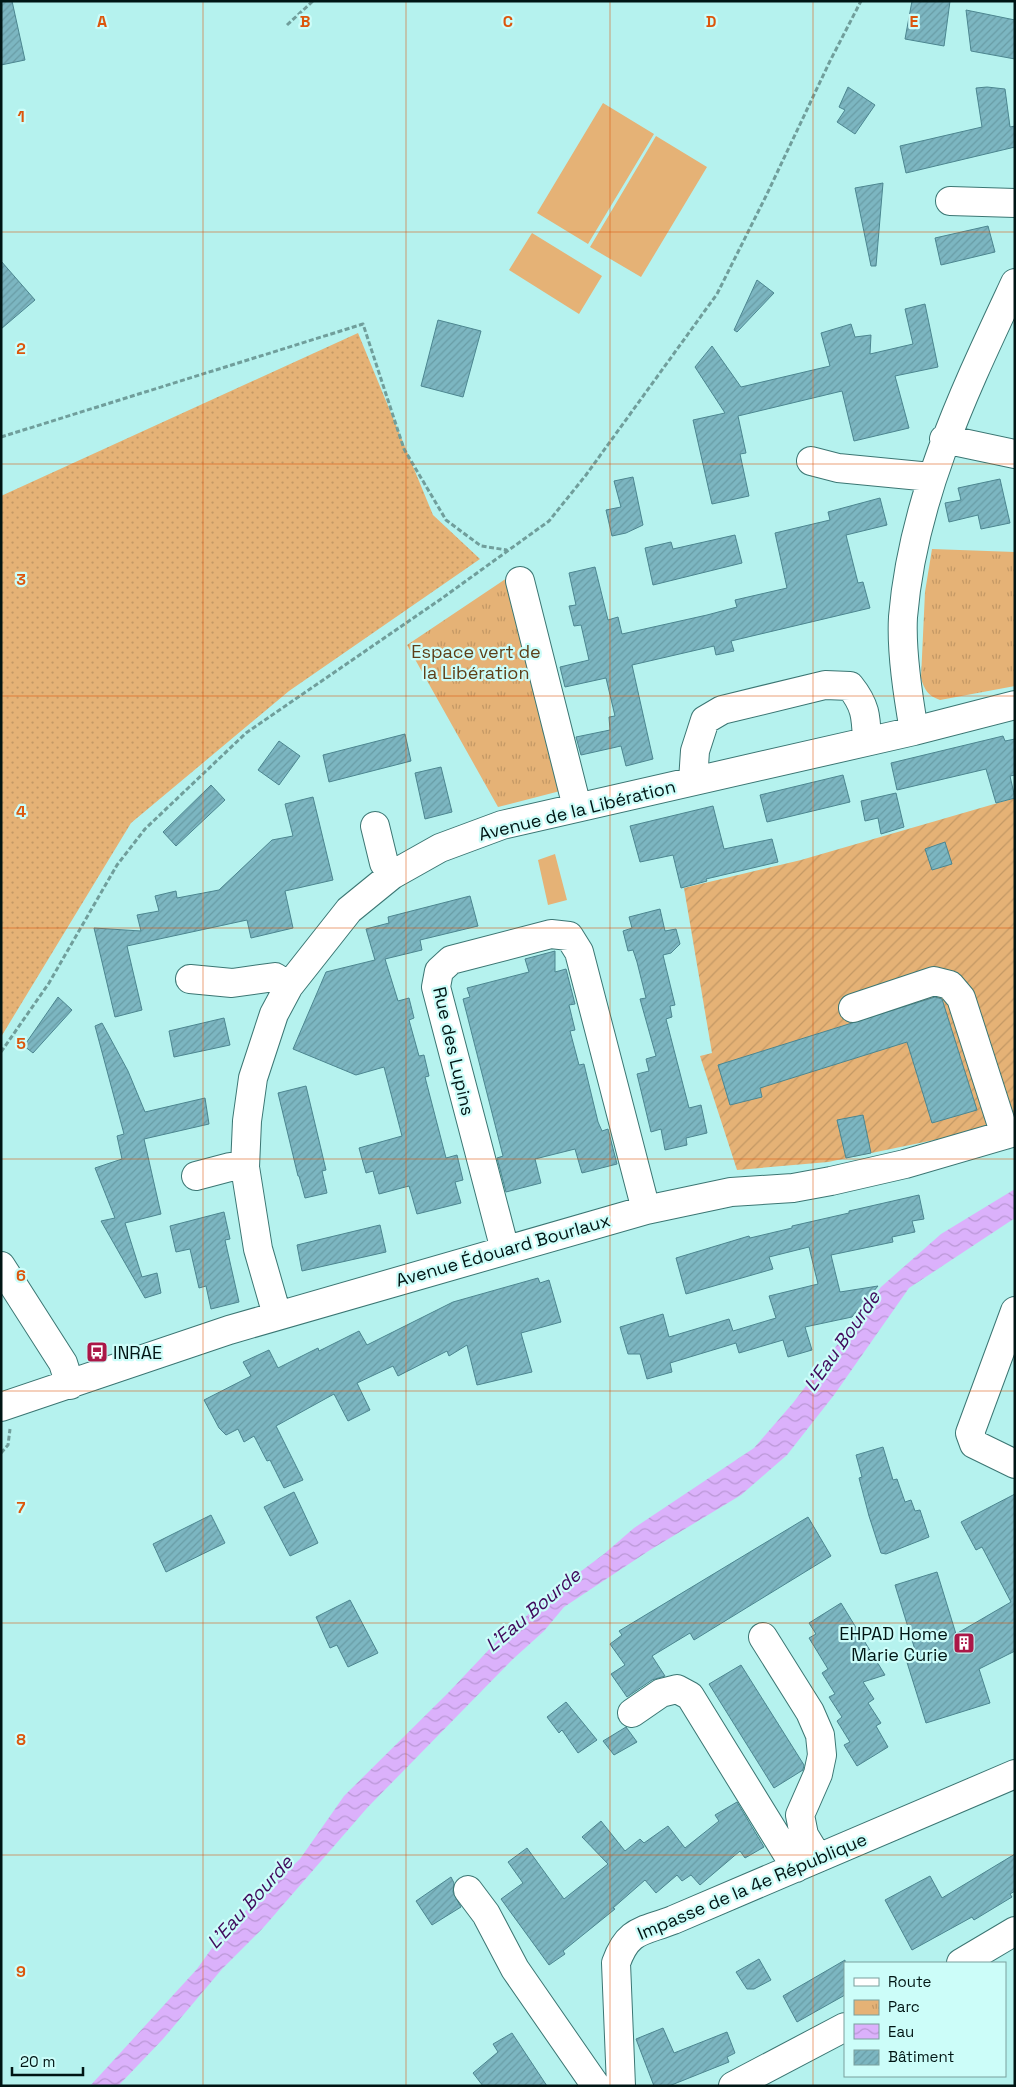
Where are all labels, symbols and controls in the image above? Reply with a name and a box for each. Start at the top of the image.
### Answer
text: A [97,11,107,32]
text: B [300,11,310,32]
text: C [503,11,513,32]
text: D [706,11,716,32]
text: E [910,11,919,32]
text: 1 [17,106,25,127]
text: 2 [16,338,26,359]
text: 3 [16,569,26,590]
park label: Espace vert de la Libération [411,640,541,684]
street label: Avenue de la Libération [476,774,678,846]
text: 4 [16,801,26,822]
street label: Rue des Lupins [428,984,480,1118]
text: 5 [16,1033,26,1054]
street label: Avenue Édouard Bourlaux [393,1208,613,1292]
text: 6 [16,1265,26,1286]
water label: L'Eau Bourde [798,1285,886,1396]
bus stop icon: INRAE [85,1340,109,1364]
place label: INRAE [113,1341,162,1364]
text: 7 [17,1497,26,1518]
water label: L'Eau Bourde [480,1562,587,1657]
place label: EHPAD Home Marie Curie [839,1622,948,1666]
building icon: EHPAD Home Marie Curie [952,1631,976,1655]
text: 8 [16,1729,26,1750]
street label: Impasse de la 4e République [634,1827,870,1945]
water label: L'Eau Bourde [201,1850,299,1954]
text: 9 [16,1961,26,1982]
legend [844,1962,1006,2077]
text: Route [888,1972,932,1991]
text: Parc [888,1997,920,2016]
text: Eau [888,2022,914,2041]
scale bar [12,2044,84,2076]
text: Bâtiment [888,2047,954,2066]
text: 20 m [20,2052,55,2071]

